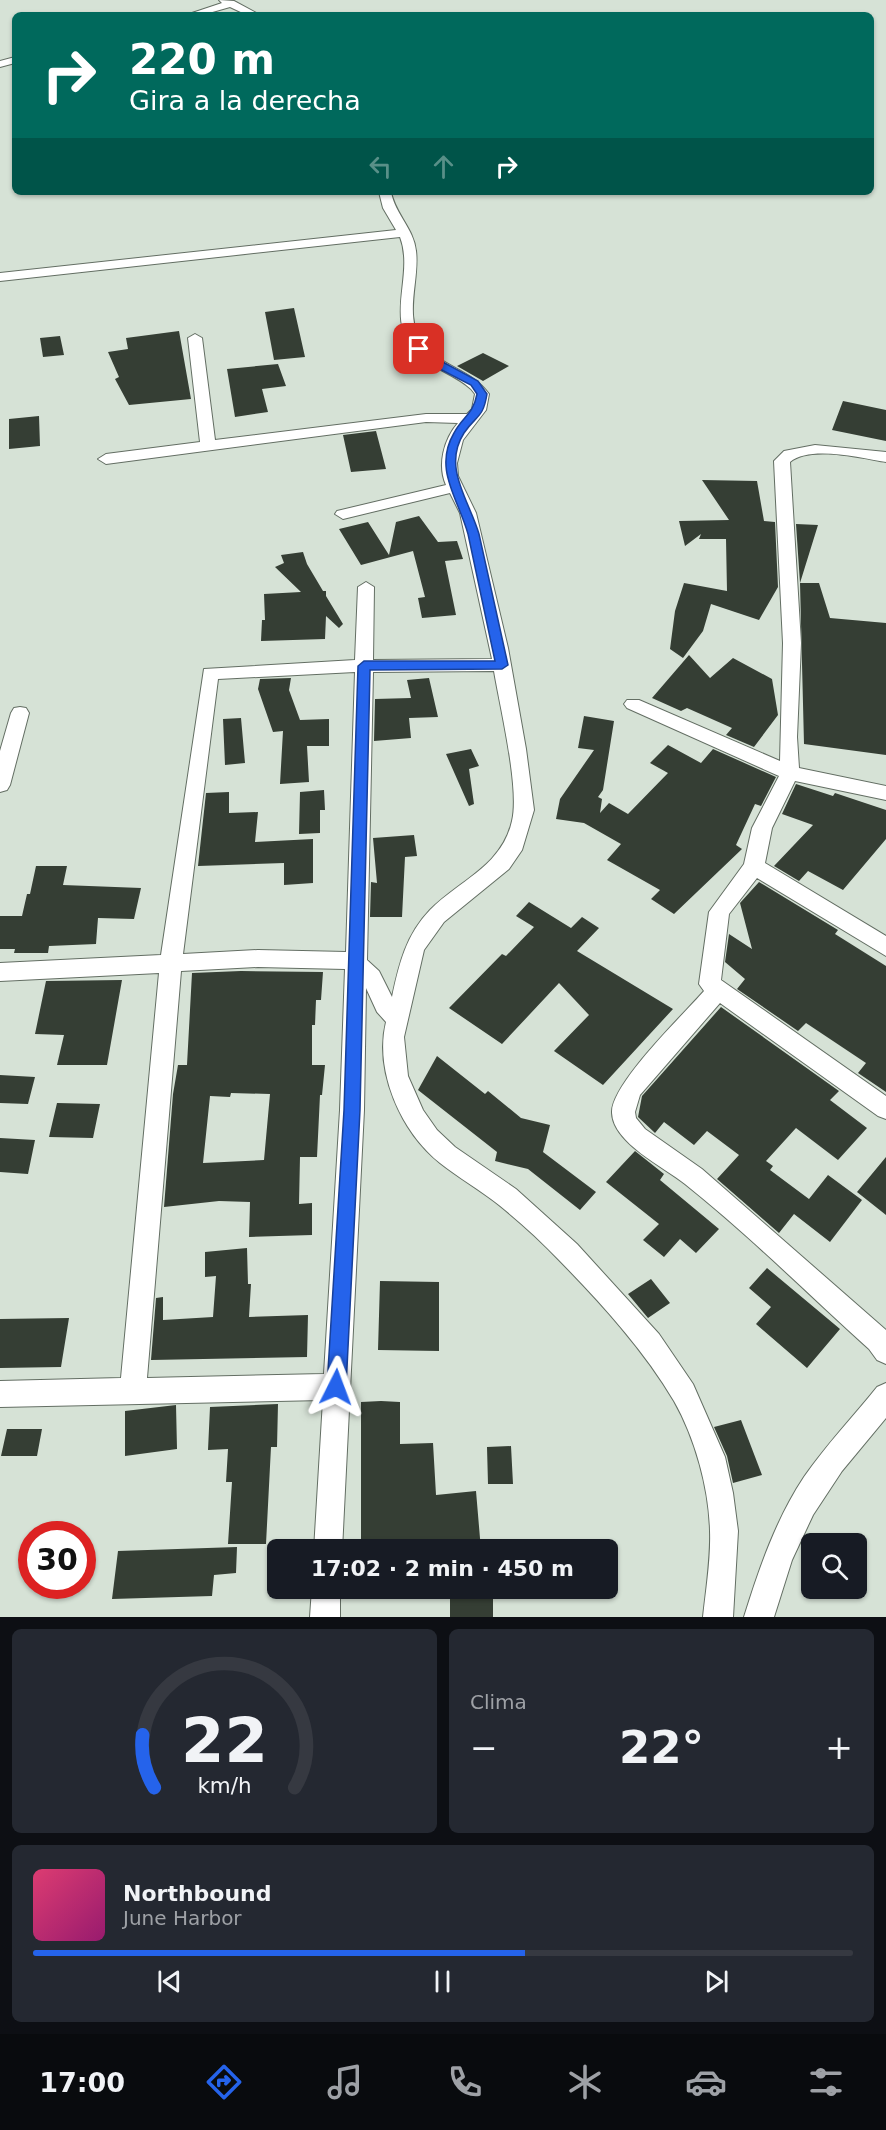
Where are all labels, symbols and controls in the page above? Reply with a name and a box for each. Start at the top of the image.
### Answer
text: 220 m [129,35,275,84]
icon: right [30,36,108,114]
text: Gira a la derecha [129,85,361,116]
icon: left [364,150,397,183]
icon: ahead [427,150,460,183]
icon: right [490,150,523,183]
pin [393,323,444,374]
icon: arrive [402,332,435,365]
position arrow [304,1355,368,1419]
speed limit sign: 30 [18,1521,96,1599]
map controls [801,1533,867,1599]
button: search [801,1533,867,1599]
text: 17:02 · 2 min · 450 m [311,1556,574,1581]
text: Clima [470,1690,527,1714]
text: 22 [181,1704,268,1777]
text: 22° [619,1721,704,1774]
text: − [470,1728,498,1767]
text: + [825,1728,853,1767]
text: km/h [197,1773,252,1798]
text: Northbound [123,1881,272,1906]
text: June Harbor [123,1906,242,1930]
icon: previous [153,1965,186,1998]
icon: pause [426,1965,459,1998]
icon: next [700,1965,733,1998]
icon: directions [203,2061,245,2103]
icon: music [324,2061,366,2103]
icon: phone [444,2061,486,2103]
icon: climate [564,2061,606,2103]
icon: car [685,2061,727,2103]
icon: filters [805,2061,847,2103]
text: 17:00 [39,2067,125,2098]

